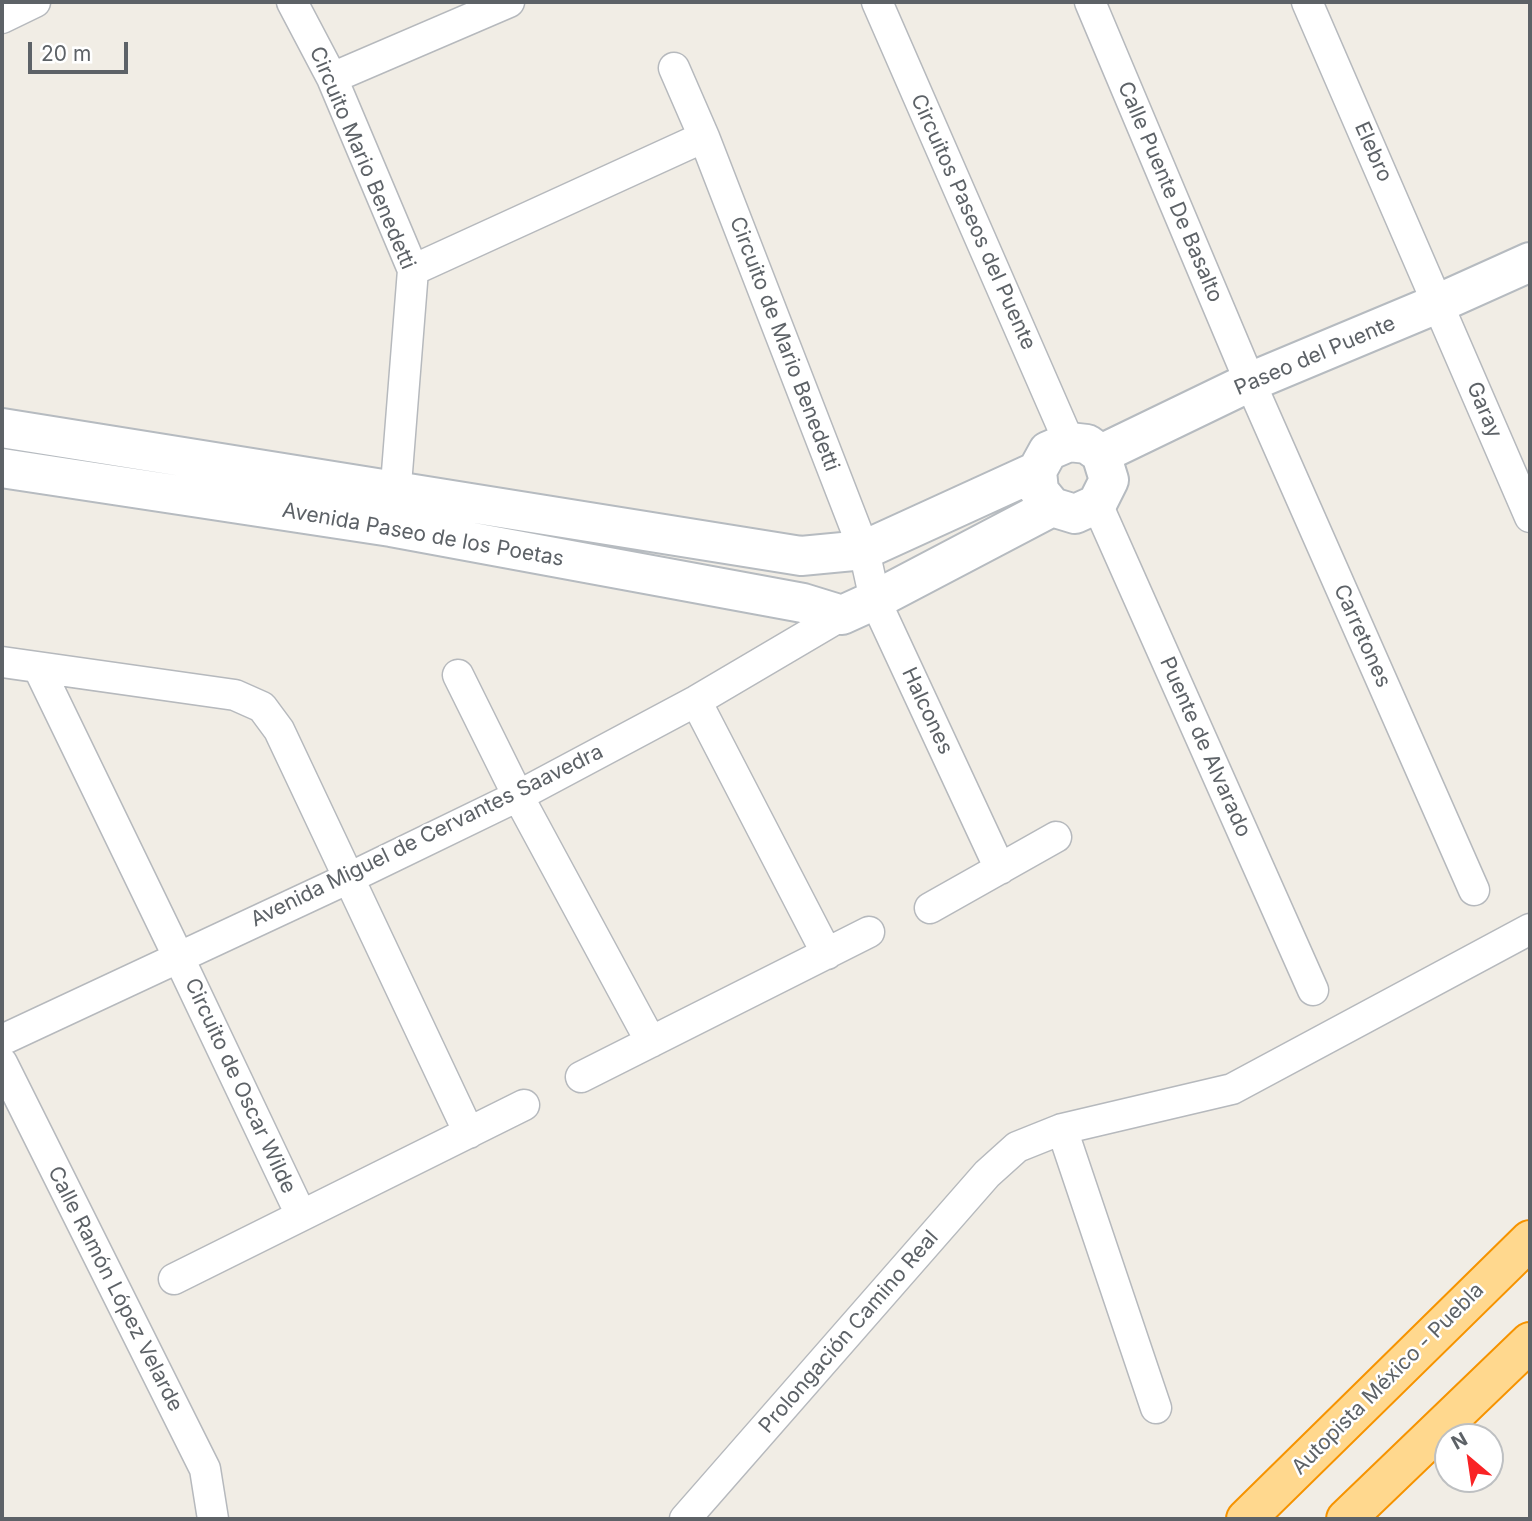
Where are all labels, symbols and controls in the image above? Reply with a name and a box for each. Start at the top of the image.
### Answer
scale bar [32,28,131,72]
text: 20 m [41,41,91,66]
street label: Circuito Mario Benedetti [304,43,420,273]
street label: Calle Puente De Basalto [1112,78,1228,306]
street label: Circuitos Paseos del Puente [905,90,1041,354]
street label: Elebro [1349,118,1397,186]
street label: Circuito de Mario Benedetti [724,213,844,475]
street label: Paseo del Puente [1231,311,1399,401]
street label: Garay [1461,378,1507,442]
street label: Avenida Paseo de los Poetas [280,498,566,572]
street label: Carretones [1328,581,1396,691]
street label: Puente de Alvarado [1154,653,1256,841]
street label: Halcones [896,664,958,758]
street label: Avenida Miguel de Cervantes Saavedra [247,739,607,933]
street label: Circuito de Oscar Wilde [179,974,301,1198]
street label: Calle Ramón López Velarde [42,1162,188,1416]
street label: Prolongación Camino Real [754,1225,944,1439]
street label: Autopista México - Puebla [1287,1278,1489,1480]
north arrow [1434,1423,1504,1493]
text: N [1448,1427,1471,1455]

